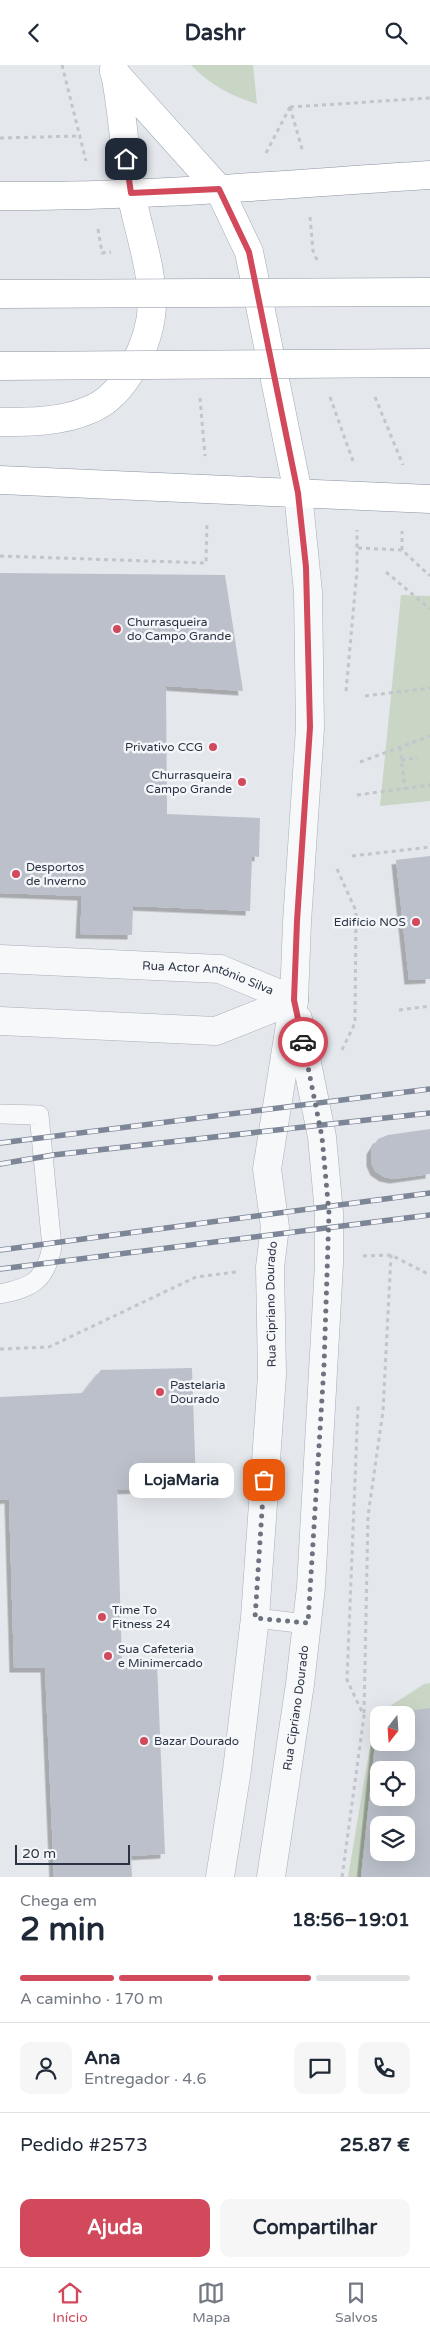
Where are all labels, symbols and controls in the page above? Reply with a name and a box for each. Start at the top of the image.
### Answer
icon: back [20,19,48,47]
icon: search [382,19,410,47]
text: Dashr [184,20,246,46]
pin [105,138,147,180]
icon: home [112,145,140,173]
place label: Churrasqueira do Campo Grande [127,615,231,643]
marker: Churrasqueira do Campo Grande [111,623,123,635]
place label: Privativo CCG [125,740,203,754]
marker: Privativo CCG [207,741,219,753]
place label: Churrasqueira Campo Grande [146,768,232,796]
marker: Churrasqueira Campo Grande [236,776,248,788]
place label: Desportos de Inverno [26,860,86,888]
marker: Desportos de Inverno [10,868,22,880]
place label: Edifício NOS [334,915,406,929]
marker: Edifício NOS [410,916,422,928]
street label: Rua Actor António Silva [142,958,276,998]
courier [278,1017,328,1067]
icon: car [289,1028,317,1056]
street label: Rua Cipriano Dourado [263,1240,280,1367]
place label: Pastelaria Dourado [170,1378,226,1406]
marker: Pastelaria Dourado [154,1386,166,1398]
pin [243,1459,285,1501]
callout: LojaMaria [129,1463,234,1497]
icon: bag [250,1466,278,1494]
text: LojaMaria [144,1470,219,1490]
place label: Time To Fitness 24 [112,1603,171,1631]
marker: Time To Fitness 24 [96,1611,108,1623]
place label: Sua Cafeteria e Minimercado [118,1642,203,1670]
street label: Rua Cipriano Dourado [280,1644,311,1771]
marker: Sua Cafeteria e Minimercado [102,1650,114,1662]
north arrow [370,1706,415,1751]
map controls [370,1706,415,1861]
place label: Bazar Dourado [154,1734,239,1748]
marker: Bazar Dourado [138,1735,150,1747]
button: locate [370,1761,415,1806]
button: layers [370,1816,415,1861]
scale bar [15,1842,130,1865]
text: 20 m [22,1845,56,1862]
text: Chega em [20,1891,97,1911]
text: 18:56–19:01 [292,1909,410,1931]
text: 2 min [20,1911,105,1949]
text: A caminho · 170 m [20,1989,163,2009]
button: person [20,2042,72,2094]
button: chat [294,2042,346,2094]
button: phone [358,2042,410,2094]
text: Ana [84,2047,120,2069]
text: Entregador · 4.6 [84,2069,206,2089]
text: Pedido #2573 [20,2134,148,2156]
text: 25.87 € [340,2134,410,2156]
button: Ajuda [20,2199,210,2257]
button: Compartilhar [220,2199,410,2257]
tab: Início [52,2279,88,2326]
tab: Mapa [192,2279,230,2326]
tab: Salvos [335,2279,378,2326]

